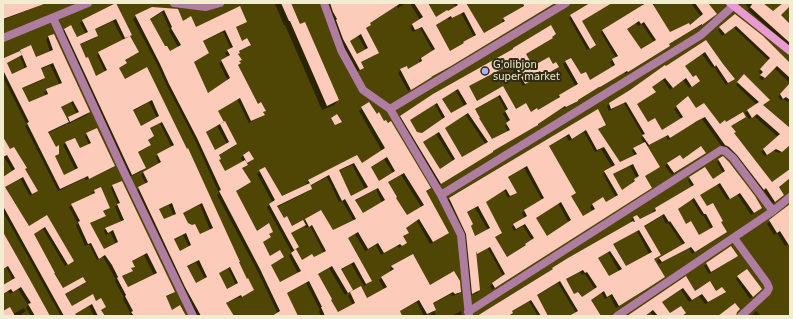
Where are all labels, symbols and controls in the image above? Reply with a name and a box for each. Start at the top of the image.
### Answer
place label: G'olibjon super market [493,59,560,82]
marker: G'olibjon super market [480,66,490,76]

